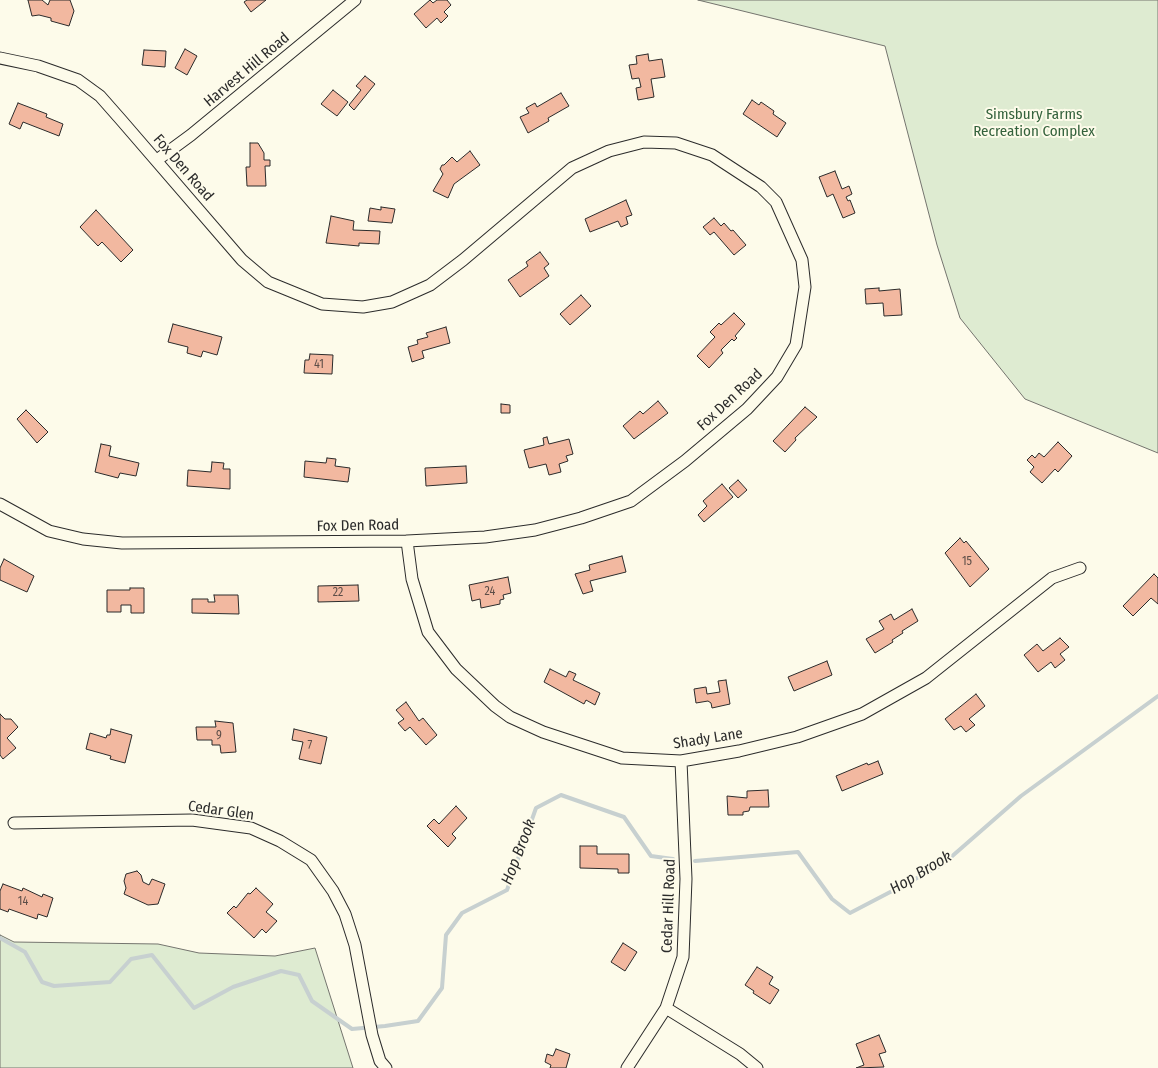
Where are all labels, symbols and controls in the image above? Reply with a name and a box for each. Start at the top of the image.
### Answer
street label: Harvest Hill Road [201,29,293,111]
park label: Simsbury Farms Recreation Complex [973,106,1095,141]
street label: Fox Den Road [149,131,217,205]
house number: 41 [314,358,324,372]
street label: Fox Den Road [694,365,766,435]
street label: Fox Den Road [317,516,399,536]
house number: 15 [962,555,972,569]
house number: 24 [485,585,495,599]
house number: 22 [333,586,343,600]
street label: Shady Lane [672,725,744,753]
house number: 9 [216,729,222,743]
house number: 7 [308,739,312,753]
street label: Cedar Glen [187,797,255,825]
water label: Hop Brook [498,816,540,888]
water label: Hop Brook [887,847,955,899]
street label: Cedar Hill Road [658,859,680,953]
house number: 14 [18,895,28,909]

